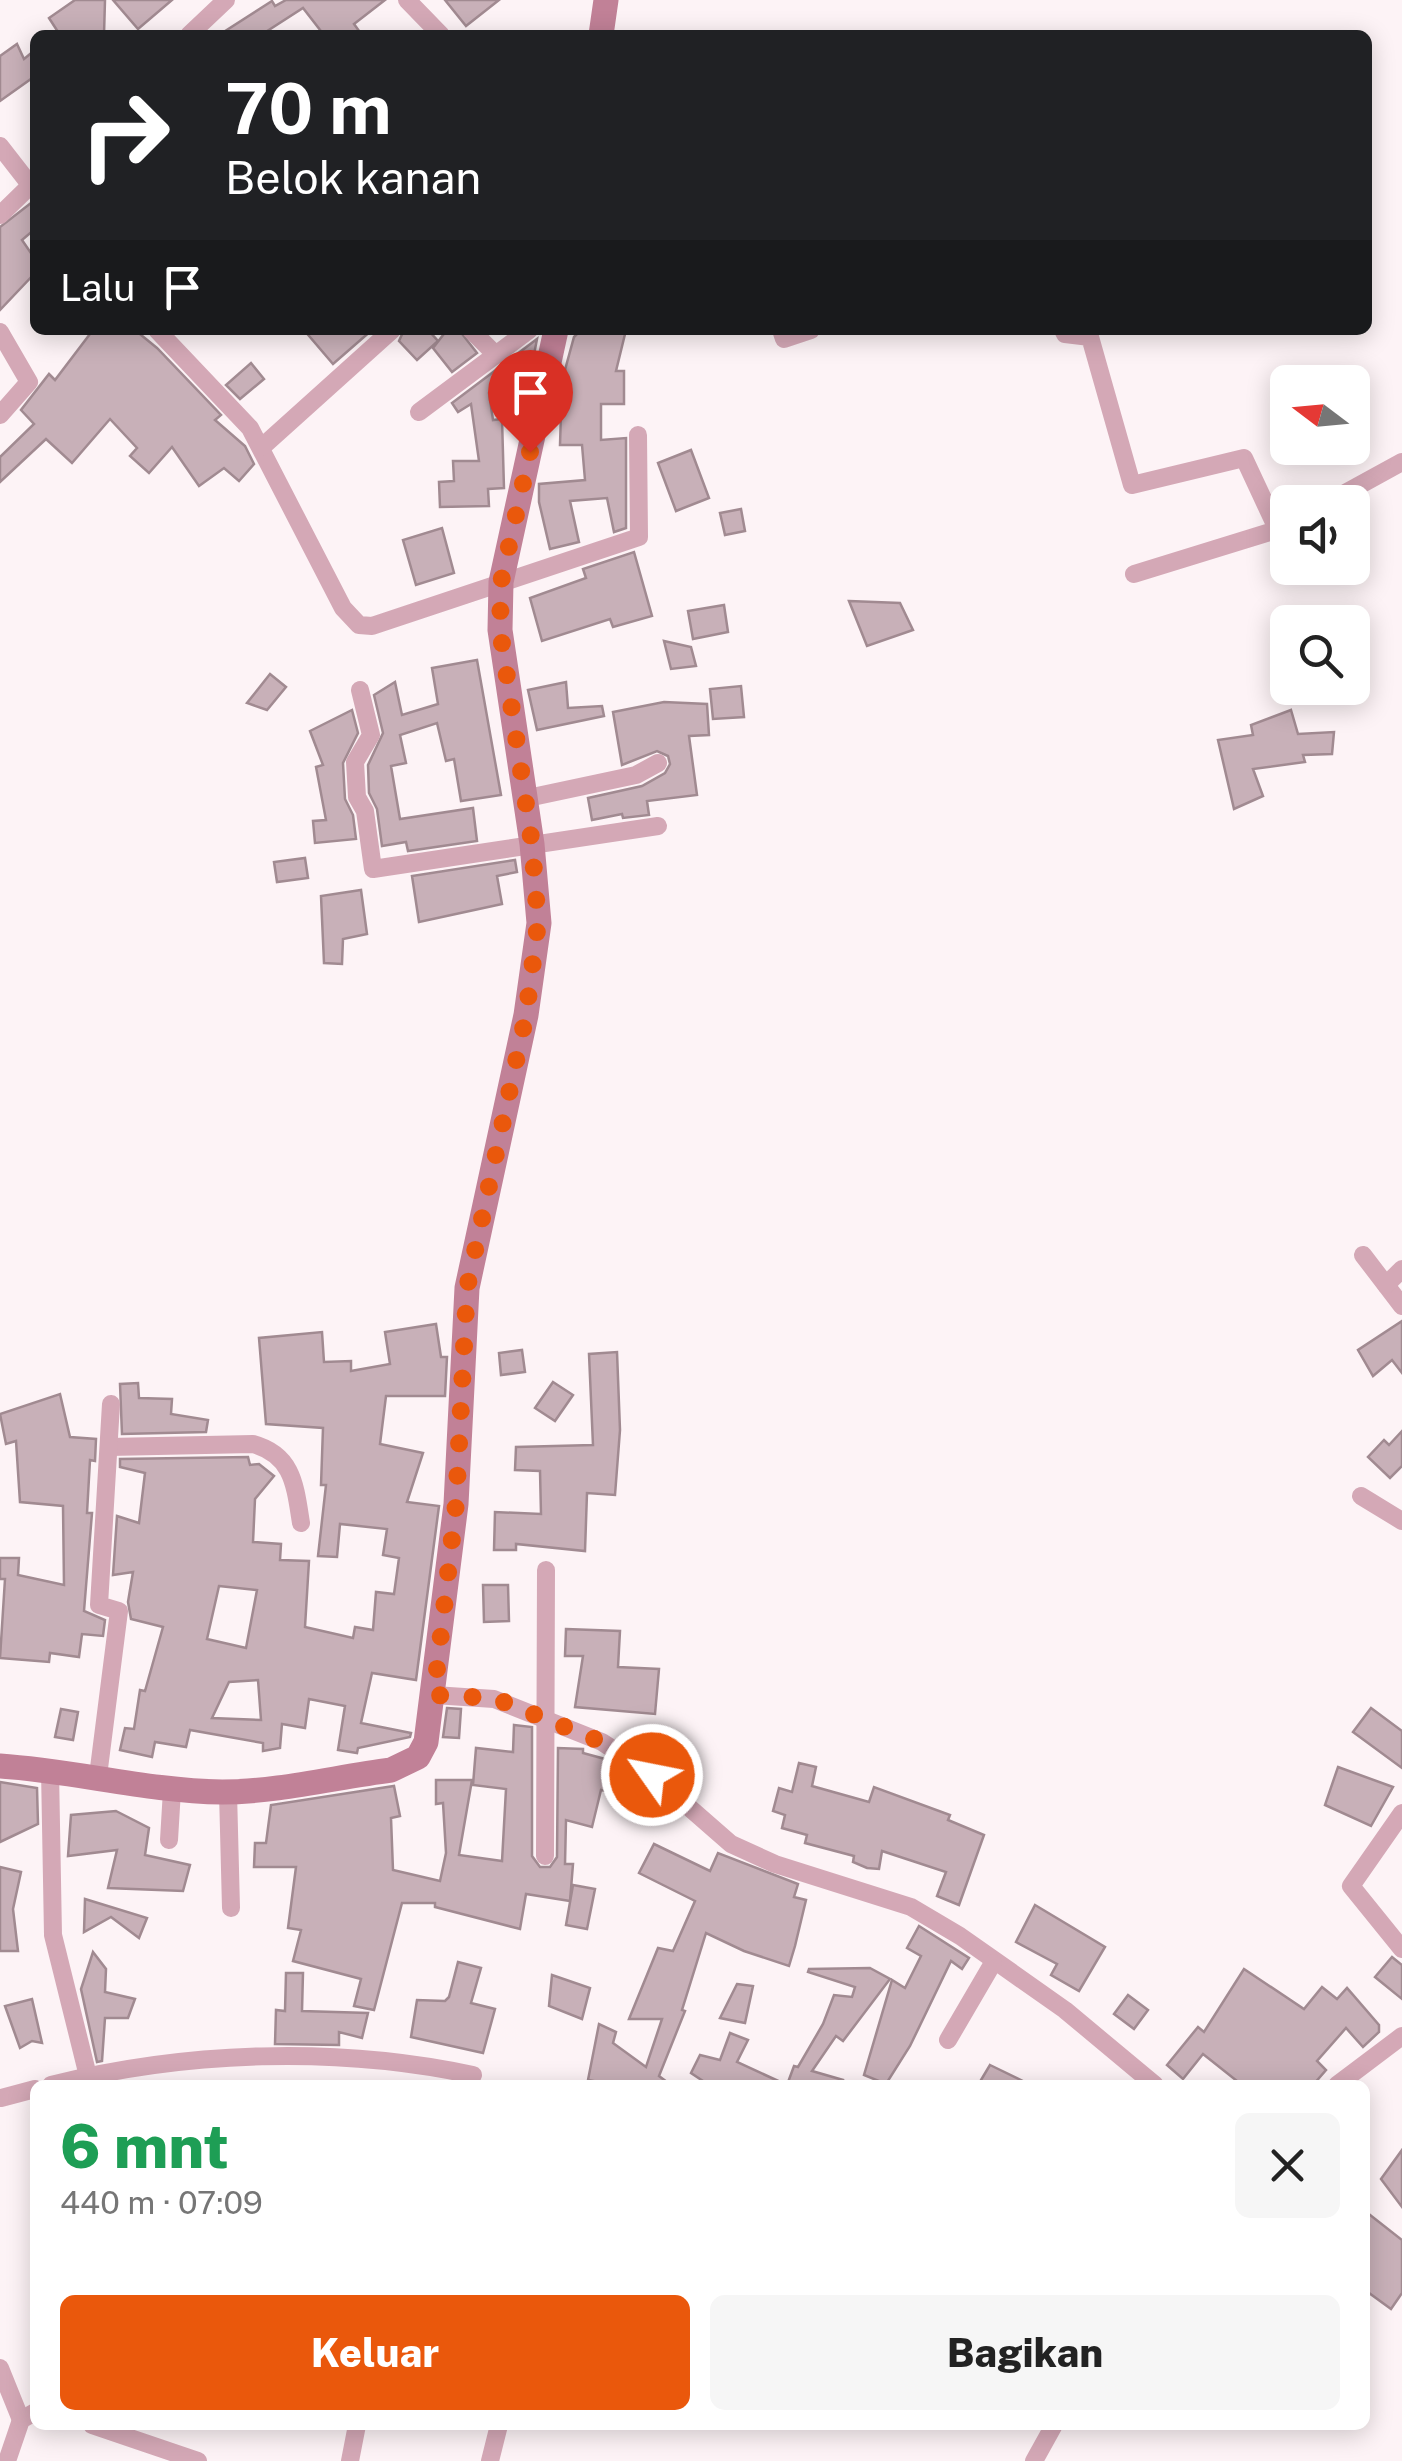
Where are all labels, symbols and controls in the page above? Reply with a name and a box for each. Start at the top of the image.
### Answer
text: 70 m [225,67,392,150]
icon: right [60,70,190,200]
text: Belok kanan [225,151,481,204]
icon: arrive [155,260,210,315]
text: Lalu [60,265,135,310]
pin [488,350,573,453]
icon: arrive [503,365,558,420]
north arrow [1270,365,1370,465]
map controls [1270,365,1370,705]
button: sound [1270,485,1370,585]
button: search [1270,605,1370,705]
position arrow [600,1723,704,1827]
text: 6 mnt [60,2111,229,2182]
button: close [1235,2113,1340,2218]
text: 440 m · 07:09 [60,2184,263,2221]
button: Keluar [60,2295,690,2410]
button: Bagikan [710,2295,1340,2410]

